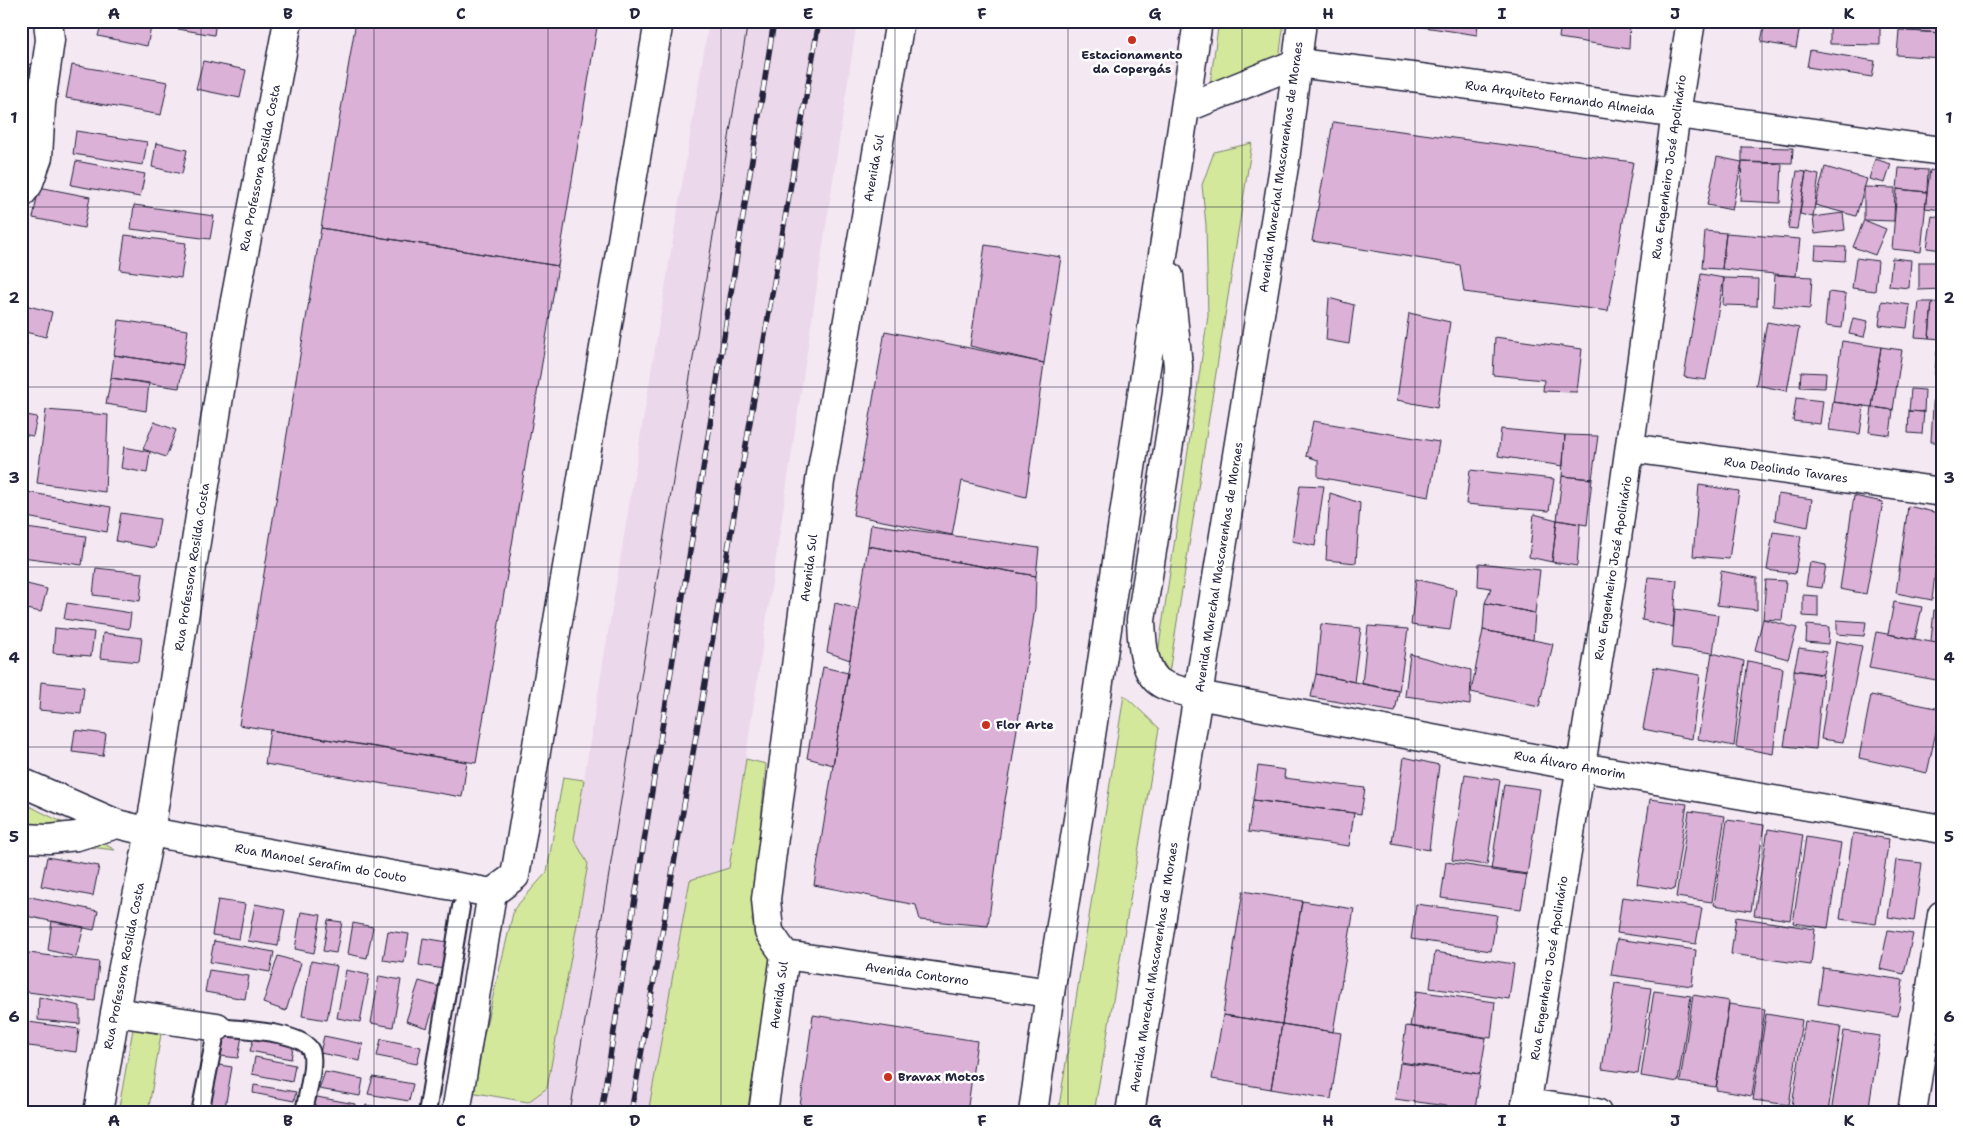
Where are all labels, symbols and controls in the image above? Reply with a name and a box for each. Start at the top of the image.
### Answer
text: A [108,3,120,24]
text: B [283,3,293,24]
text: C [456,3,466,24]
text: D [629,3,641,24]
text: E [803,3,813,24]
text: F [977,3,987,24]
text: G [1149,3,1162,24]
text: H [1322,3,1334,24]
text: I [1498,3,1507,24]
text: J [1670,3,1680,24]
text: K [1844,3,1855,24]
marker: Estacionamento da Copergás [1126,34,1138,46]
street label: Avenida Marechal Mascarenhas de Moraes [1255,40,1307,294]
place label: Estacionamento da Copergás [1081,47,1183,77]
street label: Rua Engenheiro José Apolinário [1648,74,1690,260]
street label: Rua Arquiteto Fernando Almeida [1464,77,1656,119]
street label: Rua Professora Rosilda Costa [236,83,284,253]
text: 1 [10,107,18,128]
text: 1 [1945,107,1953,128]
street label: Avenida Sul [860,133,888,203]
text: 2 [8,287,20,308]
text: 2 [1943,287,1955,308]
street label: Avenida Marechal Mascarenhas de Moraes [1191,441,1247,693]
street label: Rua Deolindo Tavares [1723,453,1849,487]
text: 3 [8,467,20,488]
text: 3 [1943,467,1955,488]
street label: Rua Engenheiro José Apolinário [1591,475,1635,661]
street label: Rua Professora Rosilda Costa [171,481,213,652]
street label: Avenida Sul [797,533,821,603]
text: 4 [8,647,20,668]
text: 4 [1943,647,1955,668]
place label: Flor Arte [996,717,1054,733]
marker: Flor Arte [980,719,992,731]
street label: Rua Álvaro Amorim [1513,747,1627,783]
text: 5 [9,826,19,847]
text: 5 [1944,826,1954,847]
street label: Rua Manoel Serafim do Couto [234,840,408,886]
street label: Avenida Marechal Mascarenhas de Moraes [1126,841,1182,1093]
street label: Rua Engenheiro José Apolinário [1527,875,1571,1061]
street label: Rua Professora Rosilda Costa [100,881,148,1051]
street label: Avenida Contorno [864,959,970,989]
street label: Avenida Sul [766,960,792,1030]
text: 6 [8,1006,20,1027]
text: 6 [1943,1006,1955,1027]
place label: Bravax Motos [898,1069,985,1085]
marker: Bravax Motos [882,1071,894,1083]
text: A [108,1110,120,1131]
text: B [283,1110,293,1131]
text: C [456,1110,466,1131]
text: D [629,1110,641,1131]
text: E [803,1110,813,1131]
text: F [977,1110,987,1131]
text: G [1149,1110,1162,1131]
text: H [1322,1110,1334,1131]
text: I [1498,1110,1507,1131]
text: J [1670,1110,1680,1131]
text: K [1844,1110,1855,1131]

